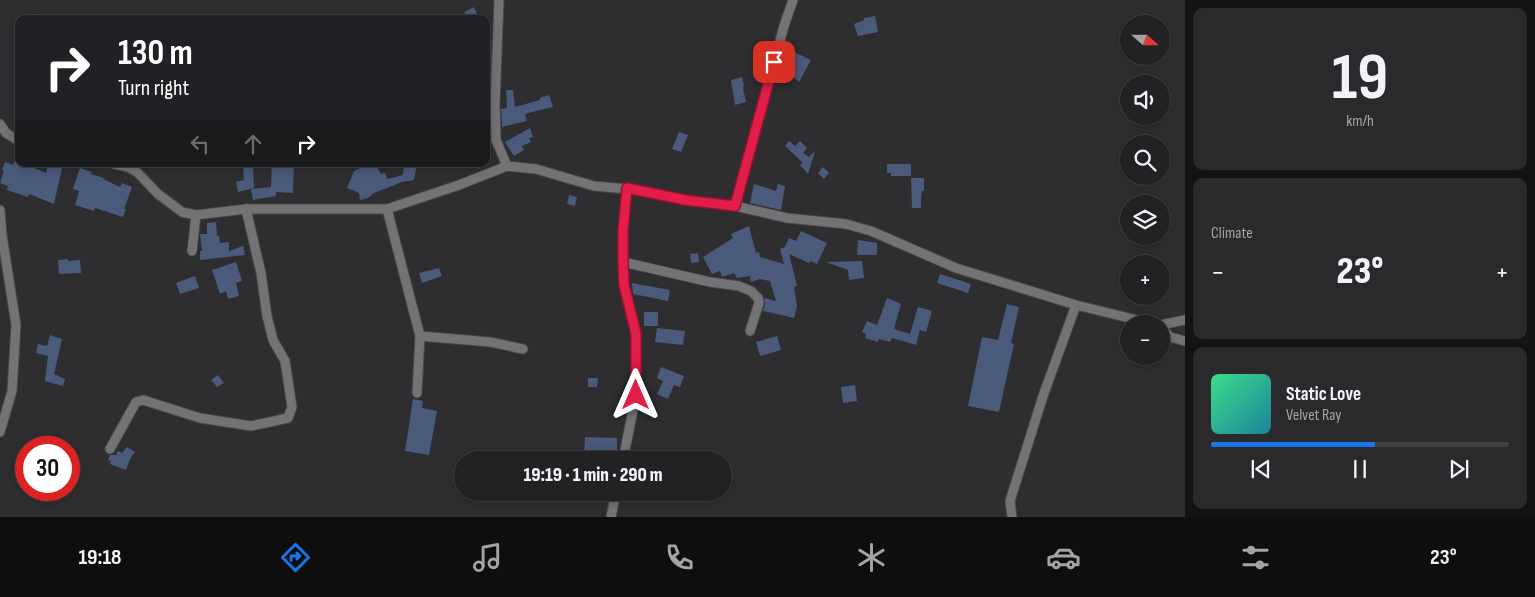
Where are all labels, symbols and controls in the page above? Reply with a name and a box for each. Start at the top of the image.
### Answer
north arrow [1120,15,1170,65]
map controls [1120,15,1170,365]
text: 130 m [118,32,193,75]
icon: right [35,35,100,100]
text: 19 [1332,40,1388,118]
pin [753,41,795,83]
icon: arrive [760,48,788,76]
text: Turn right [118,75,189,102]
button: sound [1120,75,1170,125]
text: km/h [1346,112,1374,131]
icon: left [186,130,214,158]
icon: ahead [239,130,267,158]
icon: right [292,130,320,158]
button: search [1120,135,1170,185]
button: layers [1120,195,1170,245]
text: Climate [1211,224,1253,243]
text: 23° [1337,249,1383,294]
button: + [1120,255,1170,305]
text: − [1211,256,1225,289]
text: + [1495,256,1509,289]
button: − [1120,315,1170,365]
position arrow [609,368,661,420]
text: Static Love [1286,383,1361,406]
text: Velvet Ray [1286,406,1341,425]
speed limit sign: 30 [15,436,80,501]
icon: previous [1247,455,1275,483]
icon: pause [1346,455,1374,483]
icon: next [1445,455,1473,483]
text: 19:19 · 1 min · 290 m [523,464,663,487]
icon: directions [278,540,313,575]
icon: music [470,540,505,575]
icon: phone [662,540,697,575]
icon: climate [854,540,889,575]
icon: car [1046,540,1081,575]
icon: filters [1238,540,1273,575]
text: 19:18 [78,544,121,571]
text: 23° [1430,544,1457,571]

